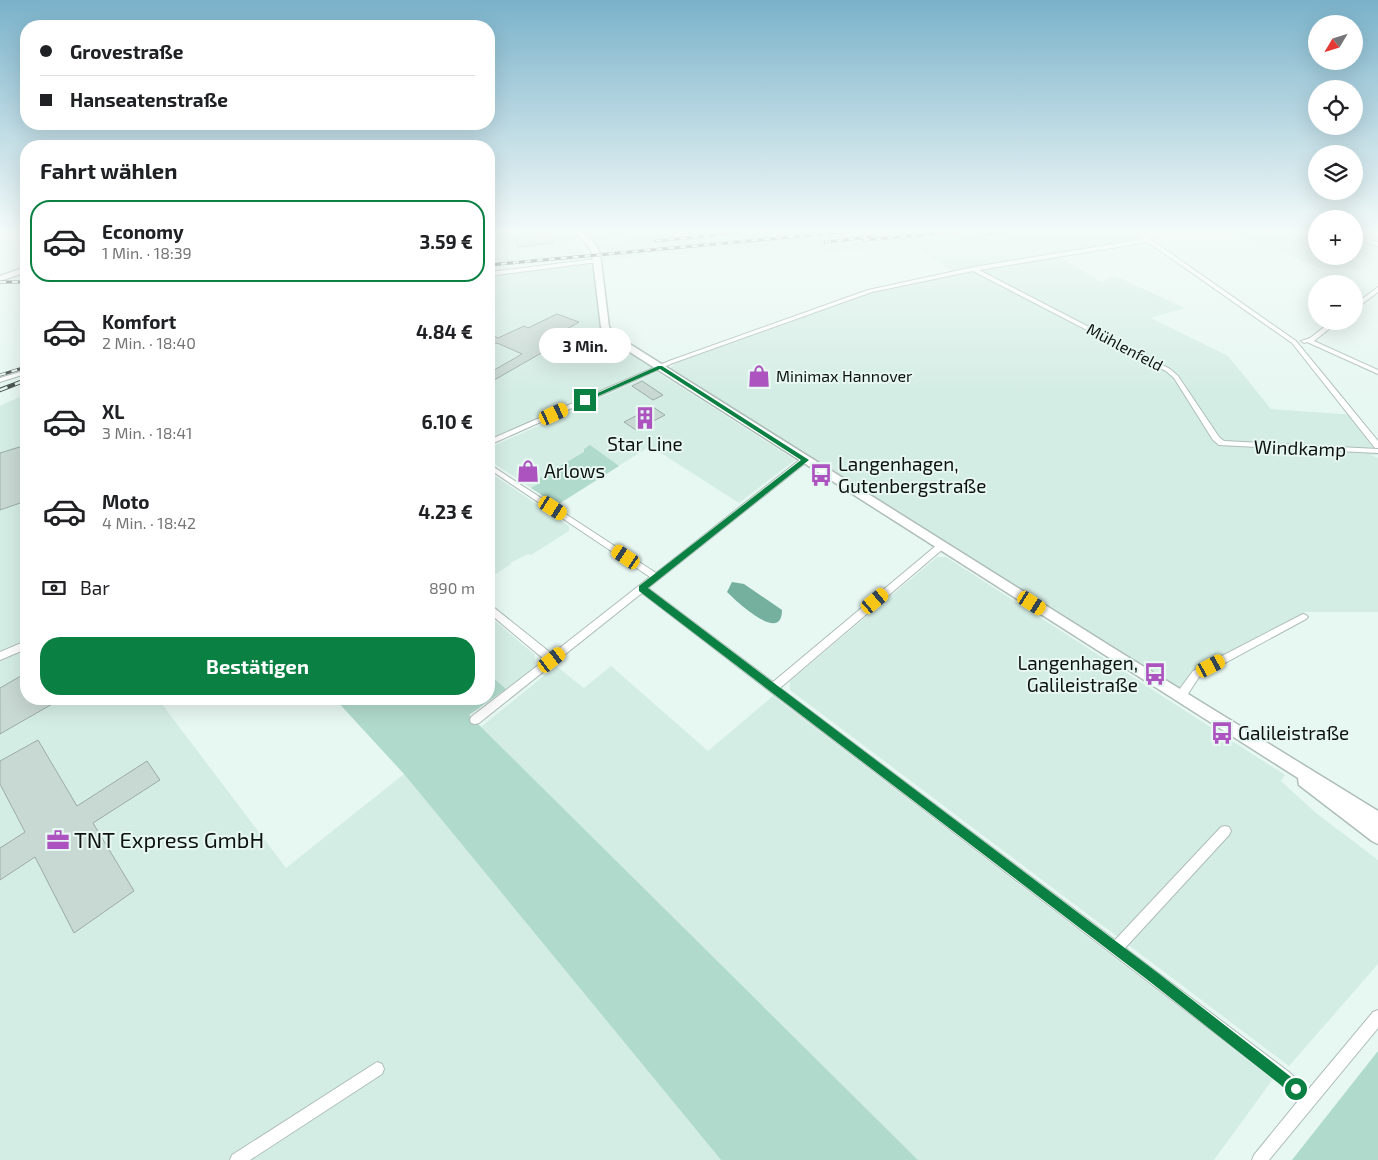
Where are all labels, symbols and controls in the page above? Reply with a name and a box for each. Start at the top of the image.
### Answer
north arrow [1308,15,1362,70]
map controls [1308,15,1363,330]
text: Grovestraße [70,40,184,63]
button: locate [1308,80,1363,135]
text: Hanseatenstraße [70,88,228,111]
button: layers [1308,145,1363,200]
text: Fahrt wählen [40,157,178,183]
button: + [1308,210,1363,265]
icon: car [42,219,87,264]
text: Economy [102,220,184,243]
text: 3.59 € [420,230,473,253]
text: 1 Min. · 18:39 [102,243,192,262]
button: − [1308,275,1363,330]
icon: car [42,309,87,354]
text: Komfort [102,310,176,333]
street label: Mühlenfeld [1084,319,1167,375]
text: 4.84 € [416,320,473,343]
callout: 3 Min. [539,328,631,362]
text: 2 Min. · 18:40 [102,333,196,352]
text: 3 Min. [562,336,608,355]
shop icon: Minimax Hannover [746,363,772,389]
place label: Minimax Hannover [776,366,913,385]
route end [574,389,596,411]
icon: car [42,399,87,444]
text: XL [102,400,124,423]
car [537,401,570,427]
building icon: Star Line [632,405,658,431]
text: 6.10 € [421,410,473,433]
text: 3 Min. · 18:41 [102,423,192,442]
place label: Star Line [607,432,683,455]
street label: Windkamp [1253,434,1347,461]
place label: Langenhagen, Gutenbergstraße [838,452,986,497]
shop icon: Arlows [515,458,541,484]
place label: Arlows [544,459,605,482]
bus stop icon: Langenhagen, Gutenbergstraße [808,462,834,488]
icon: car [42,489,87,534]
text: Moto [102,490,150,513]
car [536,494,569,522]
text: 4.23 € [418,500,473,523]
text: 4 Min. · 18:42 [102,513,196,532]
car [609,542,642,572]
icon: cash [40,574,68,602]
text: Bar [80,576,110,599]
text: 890 m [429,578,475,597]
car [858,586,891,616]
car [1015,589,1048,617]
button: Bestätigen [40,637,475,695]
car [535,645,568,675]
place label: Langenhagen, Galileistraße [1017,651,1138,696]
car [1194,652,1227,680]
bus stop icon: Langenhagen, Galileistraße [1142,661,1168,687]
bus stop icon: Galileistraße [1209,720,1235,746]
place label: Galileistraße [1238,721,1349,744]
place label: TNT Express GmbH [74,826,264,852]
office icon: TNT Express GmbH [45,827,71,853]
route start [1285,1078,1307,1100]

